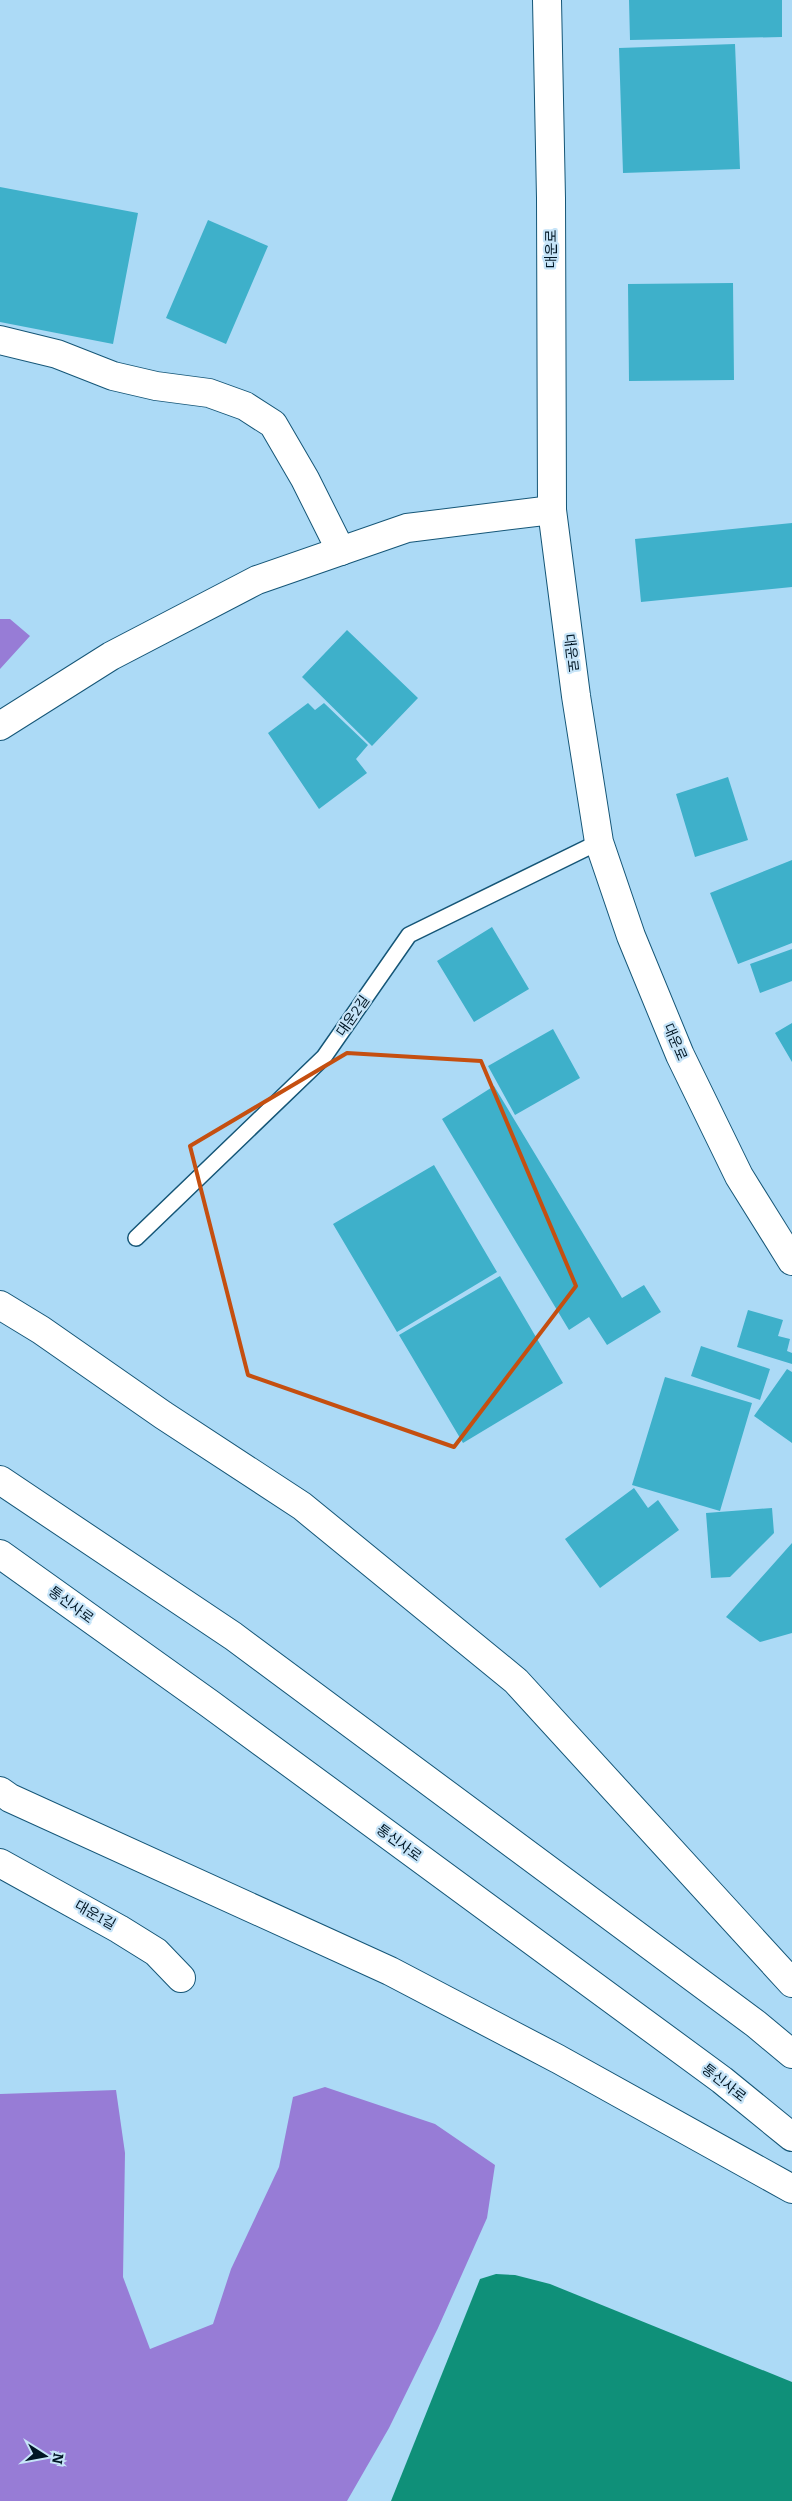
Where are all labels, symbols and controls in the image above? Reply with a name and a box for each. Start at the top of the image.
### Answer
street label: 대운로 [543,230,560,268]
street label: 대운로 [560,633,582,673]
street label: 대운2길 [333,992,373,1040]
street label: 대운로 [660,1021,690,1063]
street label: 통신사로 [45,1583,97,1627]
street label: 통신사로 [373,1821,425,1865]
street label: 대운1길 [71,1897,119,1933]
street label: 통신사로 [698,2060,750,2106]
north arrow [20,2431,70,2481]
text: N [48,2451,67,2465]

